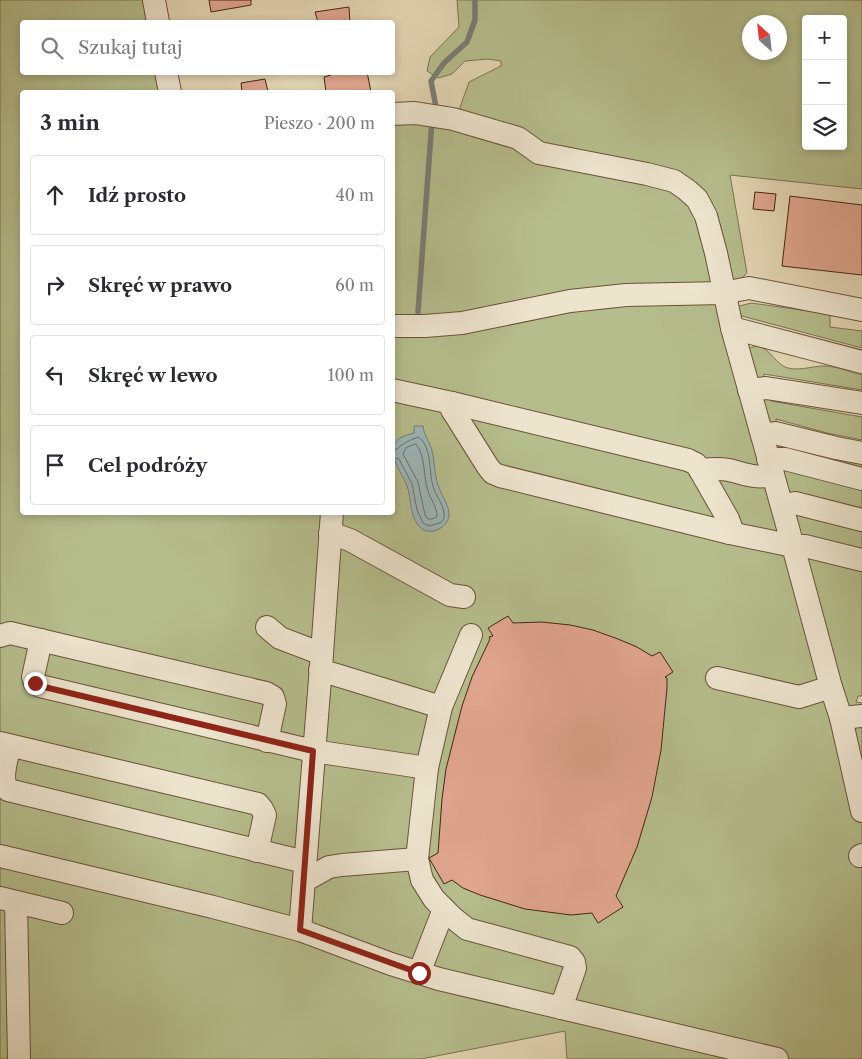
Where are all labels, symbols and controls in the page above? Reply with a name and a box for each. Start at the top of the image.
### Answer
north arrow [742,15,787,60]
map controls [802,15,847,150]
button: + [802,15,847,60]
search box [20,20,395,75]
icon: search [38,34,66,62]
text: Szukaj tutaj [78,36,182,59]
button: − [802,60,847,105]
button: layers [802,105,847,150]
text: 3 min [40,110,100,135]
text: Pieszo · 200 m [264,113,375,133]
icon: ahead [41,181,69,209]
text: Idź prosto [88,184,186,207]
text: 40 m [335,185,374,205]
icon: right [41,271,69,299]
text: Skręć w prawo [88,274,232,297]
text: 60 m [335,275,374,295]
icon: left [41,361,69,389]
text: Skręć w lewo [88,364,218,387]
text: 100 m [328,365,374,385]
icon: arrive [41,451,69,479]
text: Cel podróży [88,454,207,477]
route end [24,672,47,695]
route start [408,962,431,985]

